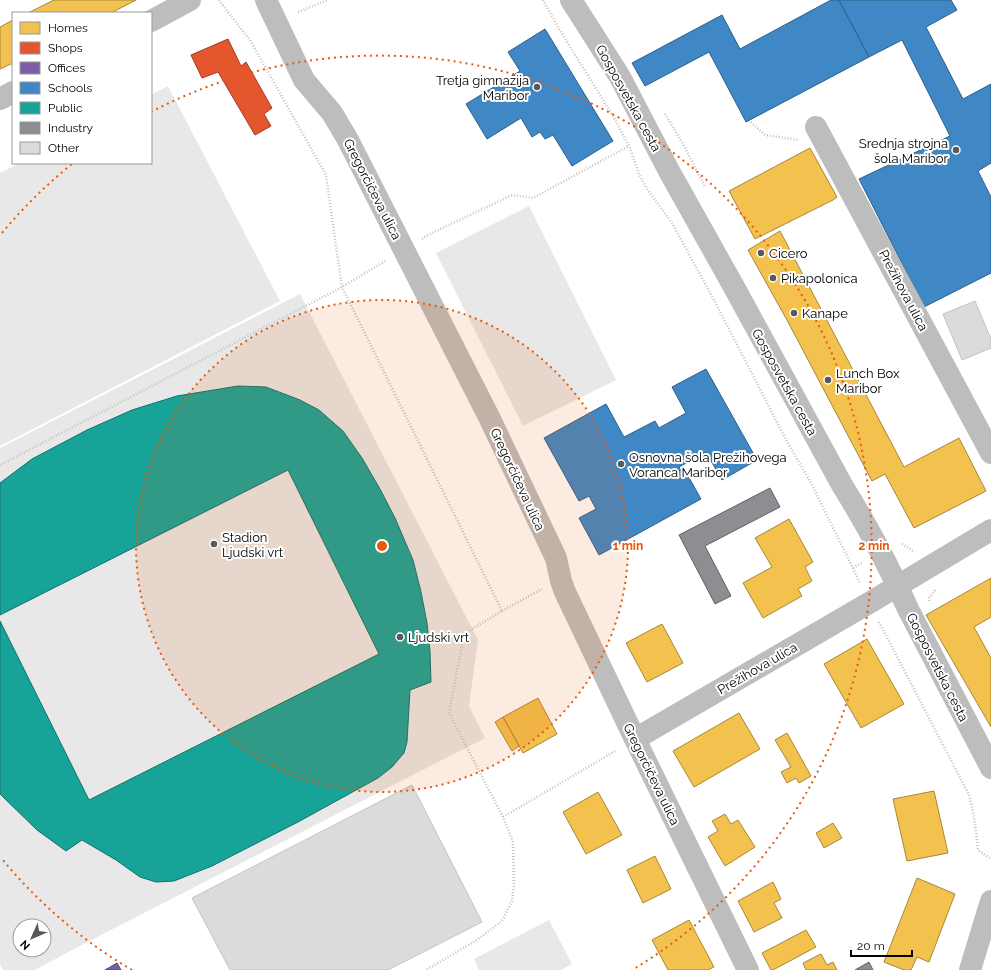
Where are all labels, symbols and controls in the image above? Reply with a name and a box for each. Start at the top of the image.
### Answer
legend [12,12,152,164]
text: Homes [48,21,88,35]
text: Shops [48,41,83,55]
street label: Gosposvetska cesta [593,42,664,154]
text: Offices [48,61,85,75]
place label: Tretja gimnazija Maribor [436,73,529,103]
text: Schools [48,81,92,95]
marker: Tretja gimnazija Maribor [532,82,542,92]
text: Public [48,101,83,115]
text: Industry [48,121,94,135]
street label: Gregorčičeva ulica [341,136,405,242]
place label: Srednja strojna šola Maribor [859,136,948,166]
text: Other [48,141,80,155]
marker: Srednja strojna šola Maribor [951,145,961,155]
place label: Cicero [769,246,808,261]
street label: Prežihova ulica [876,247,931,333]
marker: Cicero [756,248,766,258]
place label: Pikapolonica [781,271,858,286]
marker: Pikapolonica [768,273,778,283]
place label: Kanape [802,306,848,321]
marker: Kanape [789,308,799,318]
street label: Gosposvetska cesta [749,326,820,438]
place label: Lunch Box Maribor [836,366,900,396]
marker: Lunch Box Maribor [823,375,833,385]
street label: Gregorčičeva ulica [487,426,548,533]
place label: Osnovna šola Prežihovega Voranca Maribor [629,450,787,480]
marker: Osnovna šola Prežihovega Voranca Maribor [616,459,626,469]
place label: Stadion Ljudski vrt [222,530,284,560]
marker: Stadion Ljudski vrt [209,539,219,549]
centre of rings [375,539,389,553]
text: 1 min [613,539,643,553]
text: 2 min [858,539,890,553]
street label: Gosposvetska cesta [904,610,971,724]
place label: Ljudski vrt [408,630,470,645]
marker: Ljudski vrt [395,632,405,642]
street label: Prežihova ulica [715,639,800,697]
street label: Gregorčičeva ulica [620,721,683,828]
north arrow [12,918,52,958]
scale bar [851,932,912,958]
text: N [18,937,33,952]
text: 20 m [857,939,885,953]

